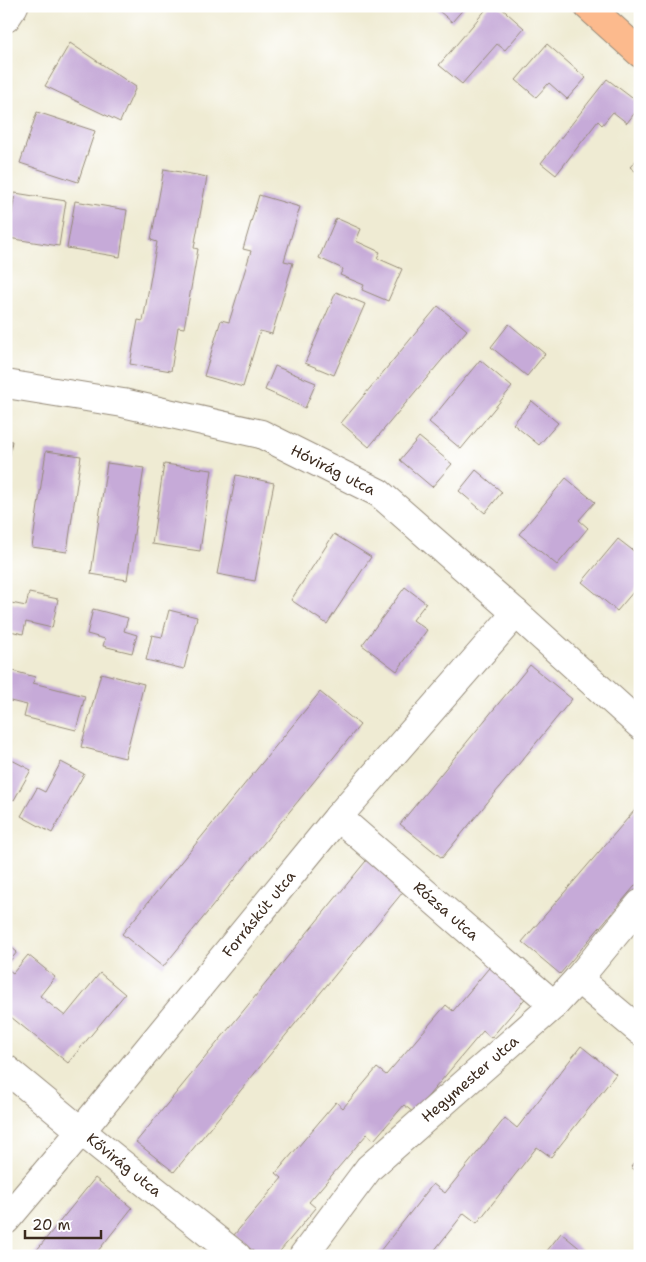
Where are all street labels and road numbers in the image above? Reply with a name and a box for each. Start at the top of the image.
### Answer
street label: Hóvirág utca [287,440,379,500]
street label: Forráskút utca [218,866,300,961]
street label: Rózsa utca [409,877,483,945]
street label: Hegymester utca [417,1031,523,1127]
street label: Kővirág utca [82,1129,166,1202]

